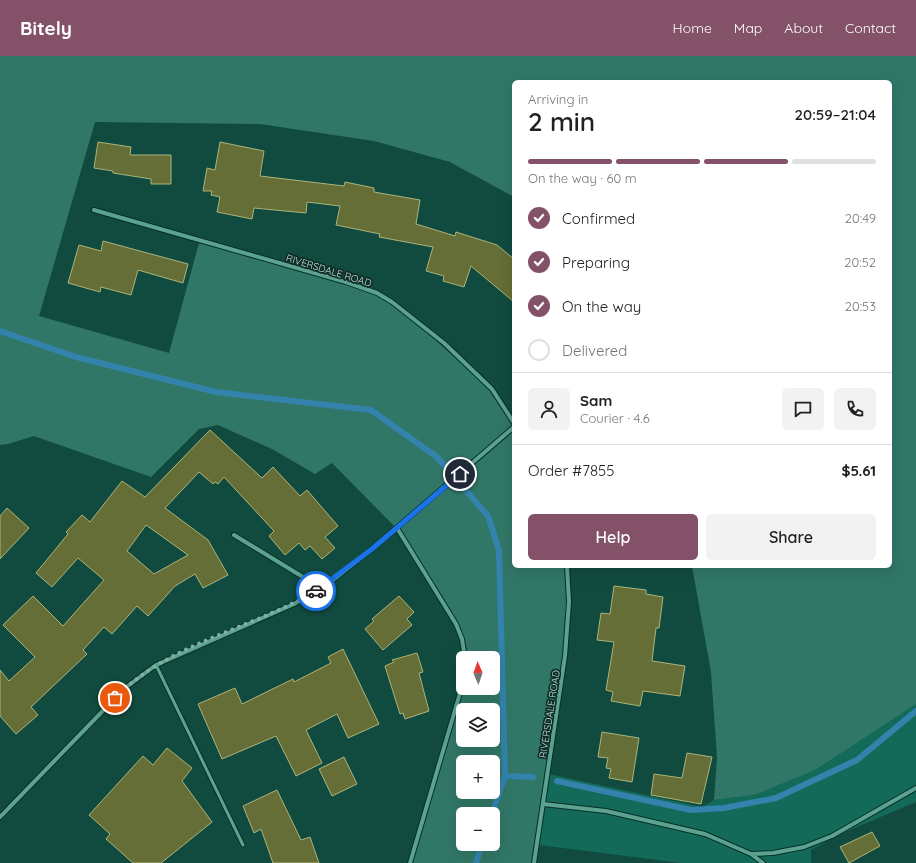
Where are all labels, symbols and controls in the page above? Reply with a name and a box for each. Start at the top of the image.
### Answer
text: Bitely [20,16,72,40]
text: Home [673,19,712,37]
text: Map [734,19,762,37]
text: About [784,19,823,37]
text: Contact [845,19,896,37]
text: Arriving in [528,91,588,107]
text: 2 min [528,105,595,138]
text: 20:59–21:04 [795,105,876,124]
text: On the way · 60 m [528,170,637,186]
icon: check [528,207,550,229]
text: Confirmed [562,209,635,228]
text: 20:49 [845,210,876,226]
street label: RIVERSDALE ROAD [284,251,373,290]
icon: check [528,251,550,273]
text: Preparing [562,253,630,272]
text: 20:52 [844,254,876,270]
icon: check [528,295,550,317]
text: On the way [562,297,641,316]
text: 20:53 [845,298,876,314]
text: Delivered [562,341,627,360]
button: person [528,388,570,430]
button: chat [782,388,824,430]
button: phone [834,388,876,430]
text: Sam [580,391,612,410]
text: Courier · 4.6 [580,410,650,426]
pin [443,457,477,491]
text: Order #7855 [528,461,614,480]
text: $5.61 [841,461,876,480]
icon: home [449,463,471,485]
button: Help [528,514,698,560]
button: Share [706,514,876,560]
courier [296,571,336,611]
icon: car [305,580,327,602]
north arrow [456,651,500,695]
map controls [456,651,500,851]
street label: RIVERSDALE ROAD [536,669,563,759]
pin [98,681,132,715]
icon: bag [104,687,126,709]
button: layers [456,703,500,747]
button: + [456,755,500,799]
button: − [456,807,500,851]

